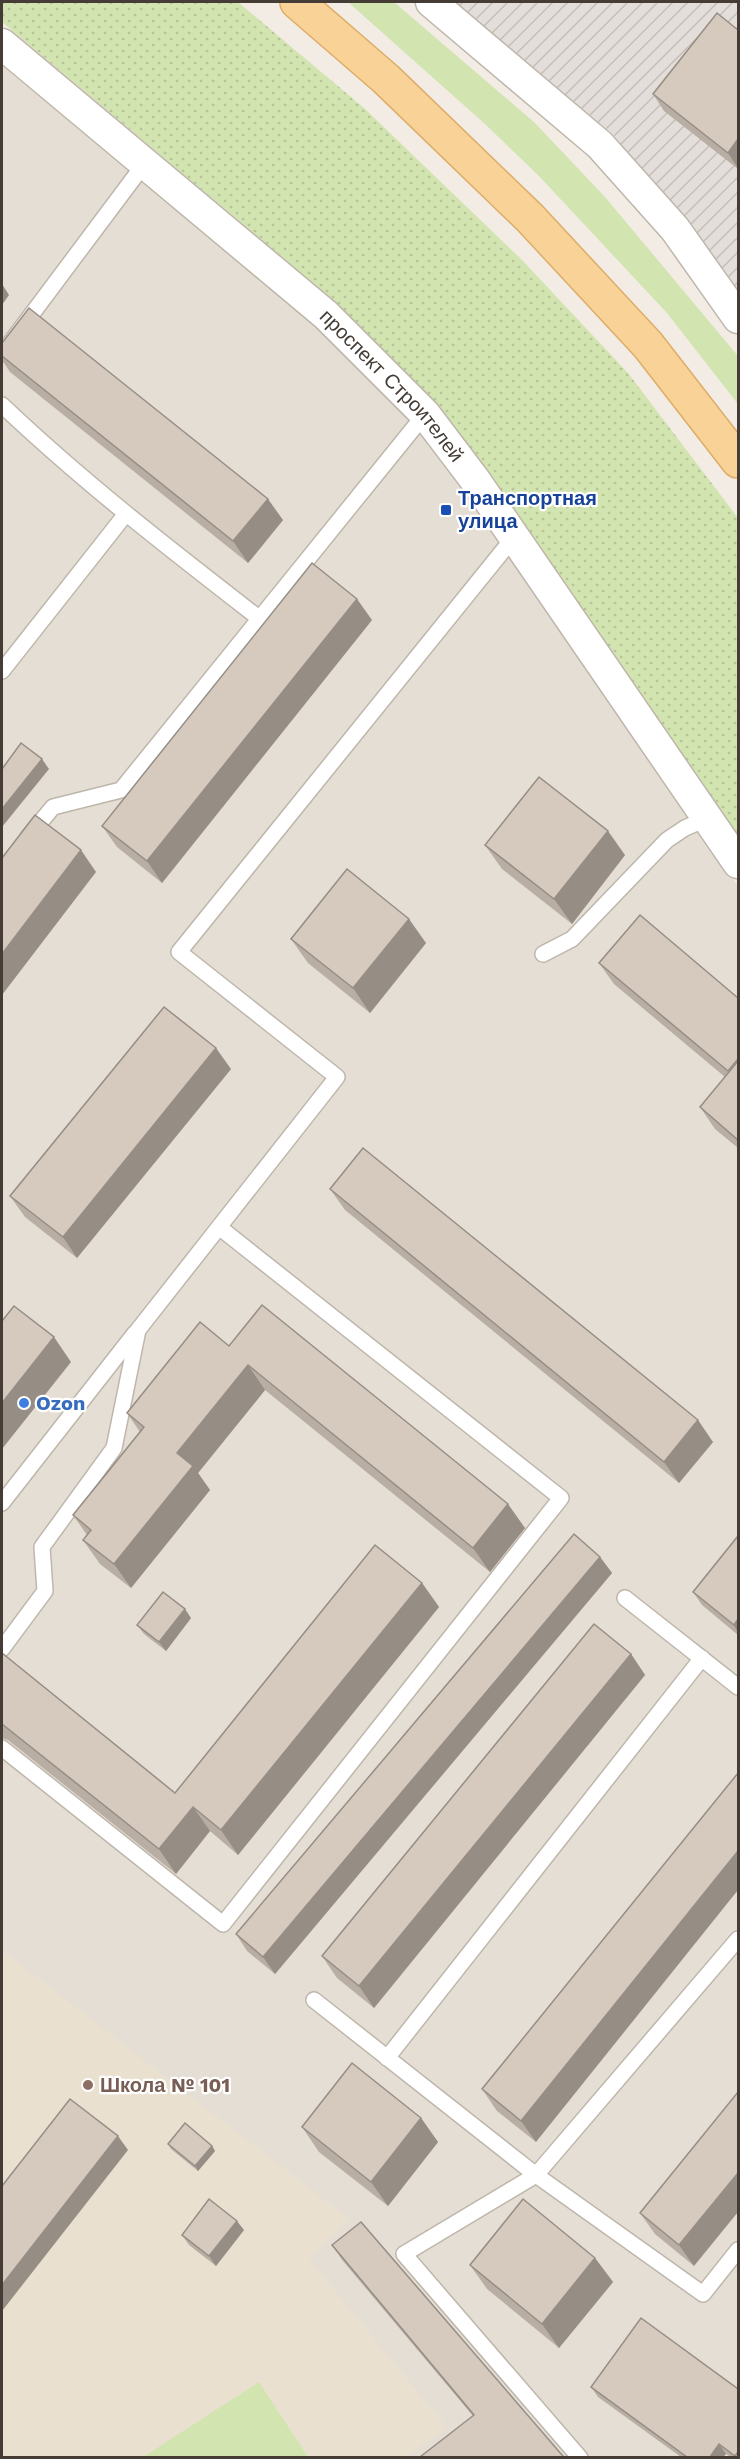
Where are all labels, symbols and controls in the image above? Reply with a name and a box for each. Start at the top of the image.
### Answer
street label: проспект Строителей [315,304,469,467]
place label: Транспортная улица [458,486,597,533]
marker: Транспортная улица [439,503,453,517]
place label: Ozon [36,1391,85,1415]
marker: Ozon [17,1396,31,1410]
place label: Школа № 101 [100,2073,230,2097]
marker: Школа № 101 [81,2078,95,2092]

